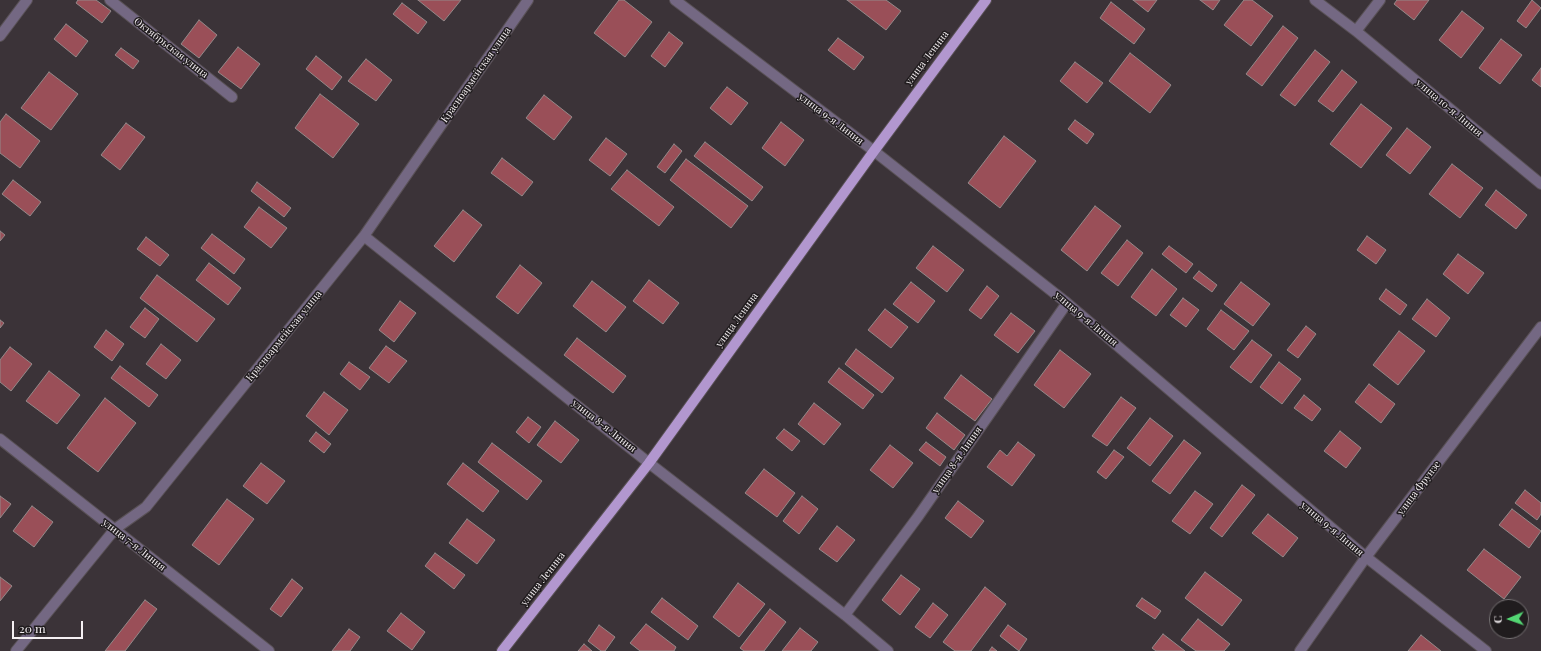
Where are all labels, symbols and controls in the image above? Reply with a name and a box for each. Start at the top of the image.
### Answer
street label: Октябрьская улица [132,15,210,81]
street label: Красноармейская улица [439,25,513,125]
street label: улица Ленина [903,29,951,87]
street label: улица 10-я Линия [1413,77,1485,139]
street label: улица 9-я Линия [796,91,866,147]
street label: Красноармейская улица [244,288,324,384]
street label: улица 9-я Линия [1052,289,1120,349]
street label: улица Ленина [713,290,761,350]
street label: улица 8-я Линия [569,397,639,455]
street label: улица 8-я Линия [930,424,984,496]
street label: улица Фрунзе [1395,459,1443,517]
street label: улица 9-я Линия [1298,499,1366,559]
street label: улица 7-я Линия [100,517,168,573]
street label: улица Ленина [518,550,568,608]
north arrow [1489,599,1529,639]
scale bar [14,613,85,639]
text: С [1490,615,1505,624]
text: 20 m [19,620,46,636]

